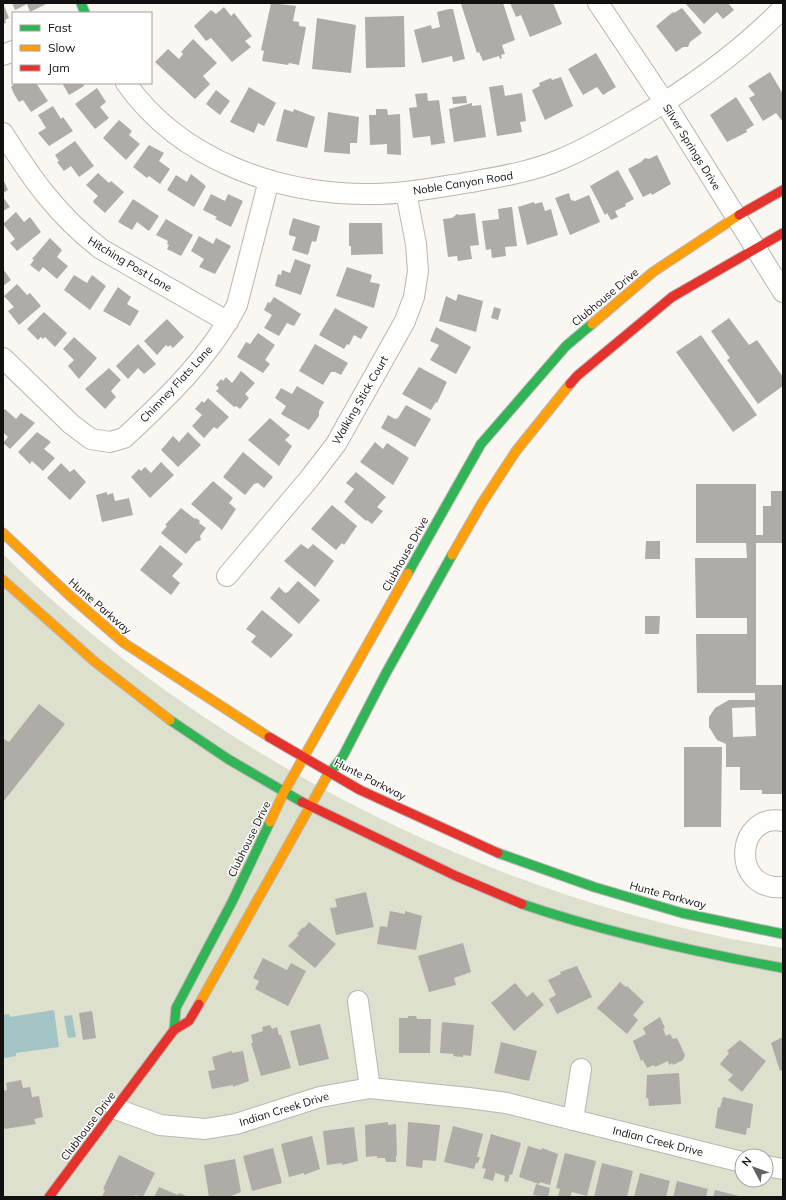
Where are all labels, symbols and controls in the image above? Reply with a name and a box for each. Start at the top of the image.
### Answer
legend [12,12,152,84]
text: Fast [48,20,72,35]
text: Slow [48,40,76,55]
text: Jam [48,60,70,75]
street label: Silver Springs Drive [660,101,724,193]
street label: Noble Canyon Road [412,168,514,198]
street label: Hitching Post Lane [85,233,175,295]
street label: Clubhouse Drive [569,265,641,329]
street label: Chimney Flats Lane [137,343,215,425]
street label: Walking Stick Court [329,353,391,447]
street label: Clubhouse Drive [379,514,431,594]
street label: Hunte Parkway [66,575,134,637]
street label: Hunte Parkway [332,755,408,803]
street label: Clubhouse Drive [225,799,274,879]
street label: Hunte Parkway [628,878,708,912]
street label: Clubhouse Drive [57,1089,119,1163]
street label: Indian Creek Drive [238,1089,331,1129]
street label: Indian Creek Drive [611,1123,705,1159]
north arrow [734,1148,774,1188]
text: N [738,1154,754,1169]

